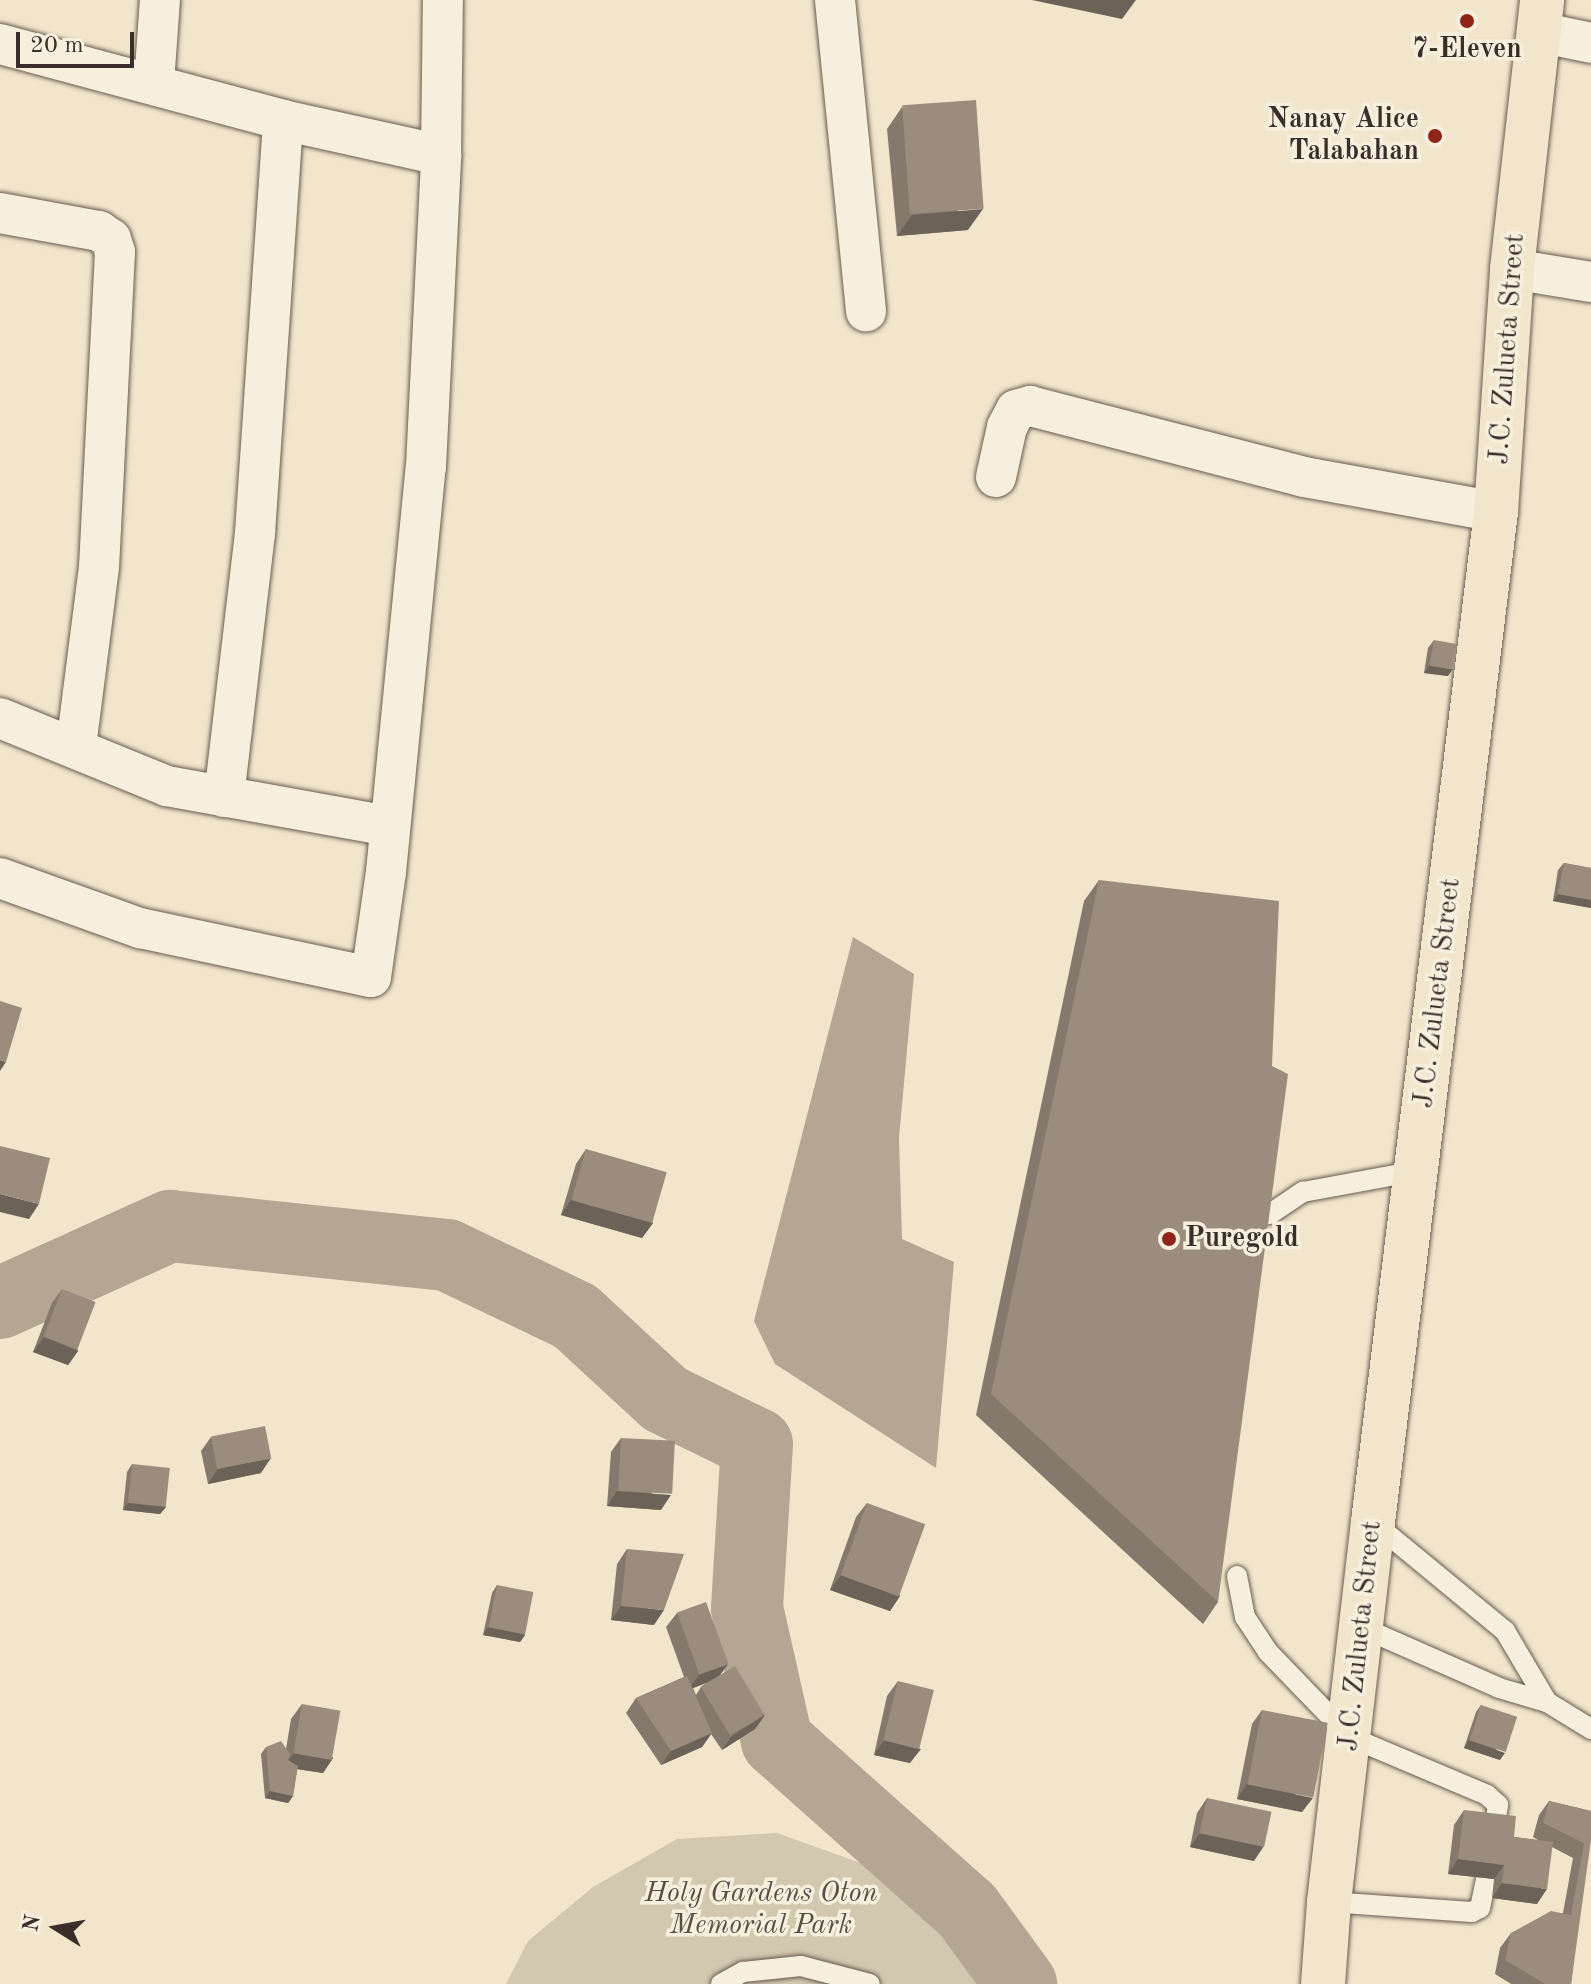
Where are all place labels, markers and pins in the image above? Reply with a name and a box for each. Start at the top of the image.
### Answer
marker: 7-Eleven [1458,12,1476,30]
place label: 7-Eleven [1412,33,1522,67]
place label: Nanay Alice Talabahan [1268,103,1419,169]
marker: Nanay Alice Talabahan [1426,127,1444,145]
place label: Puregold [1185,1222,1299,1256]
marker: Puregold [1160,1230,1178,1248]

